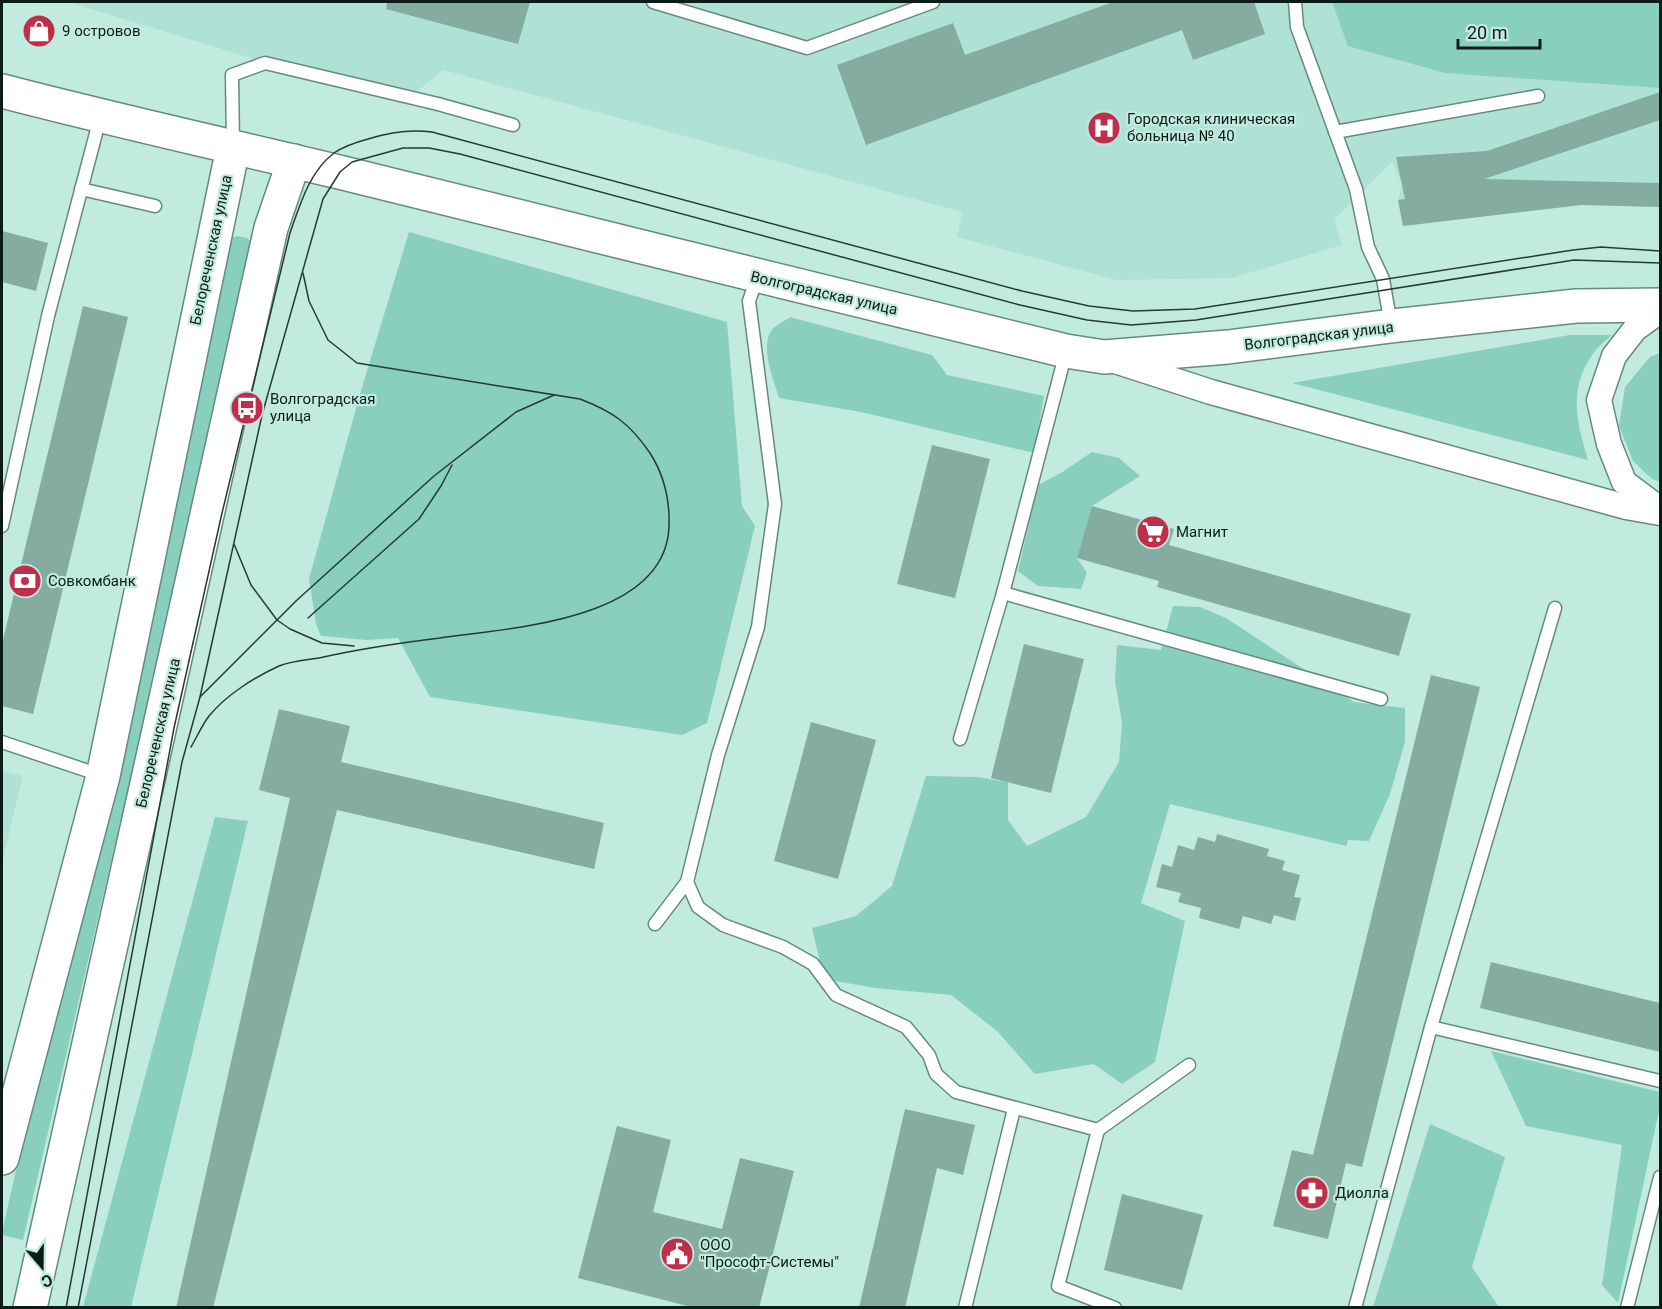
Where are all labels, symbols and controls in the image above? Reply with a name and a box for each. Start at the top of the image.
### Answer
scale bar [1458,12,1540,50]
shop icon: 9 островов [21,13,57,49]
place label: 9 островов [62,22,140,40]
text: 20 m [1467,22,1507,43]
hospital icon: Городская клиническая больница № 40 [1086,110,1122,146]
place label: Городская клиническая больница № 40 [1127,110,1295,145]
street label: Белореченская улица [186,173,236,327]
street label: Волгоградская улица [749,267,899,319]
street label: Волгоградская улица [1243,318,1395,354]
bus stop icon: Волгоградская улица [229,390,265,426]
place label: Волгоградская улица [270,390,375,425]
supermarket icon: Магнит [1135,514,1171,550]
place label: Магнит [1176,523,1228,541]
bank icon: Совкомбанк [7,563,43,599]
place label: Совкомбанк [48,572,136,590]
street label: Белореченская улица [132,656,184,810]
pharmacy icon: Диолла [1294,1175,1330,1211]
place label: Диолла [1335,1184,1389,1202]
public building icon: ООО "Прософт-Системы" [659,1236,695,1272]
place label: ООО "Прософт-Системы" [700,1236,839,1271]
north arrow [12,1237,72,1297]
text: С [39,1270,55,1291]

